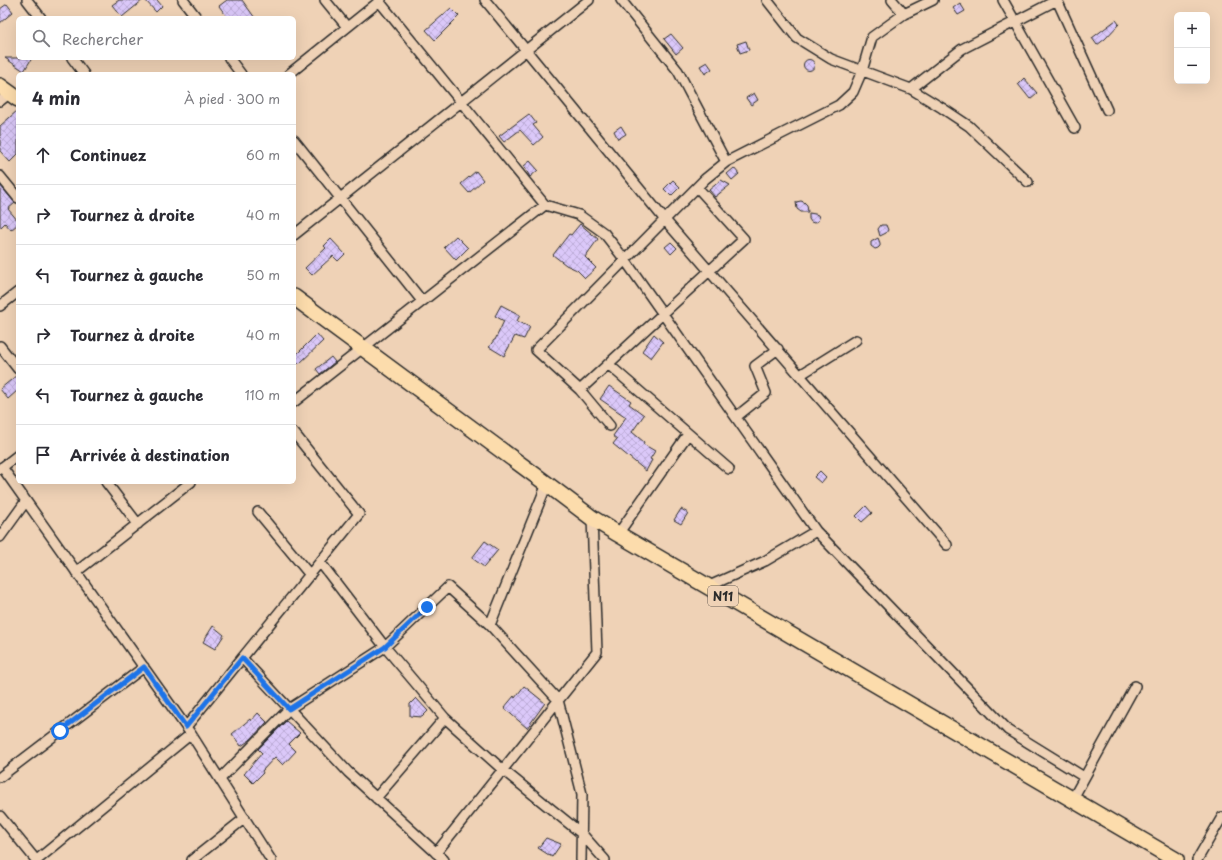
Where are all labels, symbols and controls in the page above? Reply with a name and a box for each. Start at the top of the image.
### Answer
map controls [1174,12,1210,84]
button: + [1174,12,1210,48]
search box [16,16,296,60]
icon: search [30,27,52,49]
text: Rechercher [62,27,143,50]
button: − [1174,48,1210,84]
text: 4 min [32,85,80,111]
text: À pied · 300 m [184,89,280,108]
text: Continuez [70,143,146,166]
icon: ahead [32,144,54,166]
text: 60 m [246,145,280,164]
text: Tournez à droite [70,203,195,226]
icon: right [32,204,54,226]
text: 40 m [246,205,280,224]
text: Tournez à gauche [70,263,204,286]
icon: left [32,264,54,286]
text: 50 m [246,265,280,284]
text: Tournez à droite [70,323,195,346]
icon: right [32,324,54,346]
text: 40 m [246,325,280,344]
text: Tournez à gauche [70,383,204,406]
icon: left [32,384,54,406]
text: 110 m [245,385,280,404]
text: Arrivée à destination [70,443,230,466]
icon: arrive [32,444,54,466]
road number: N11 [708,586,738,606]
route end [418,598,436,616]
route start [51,722,69,740]

